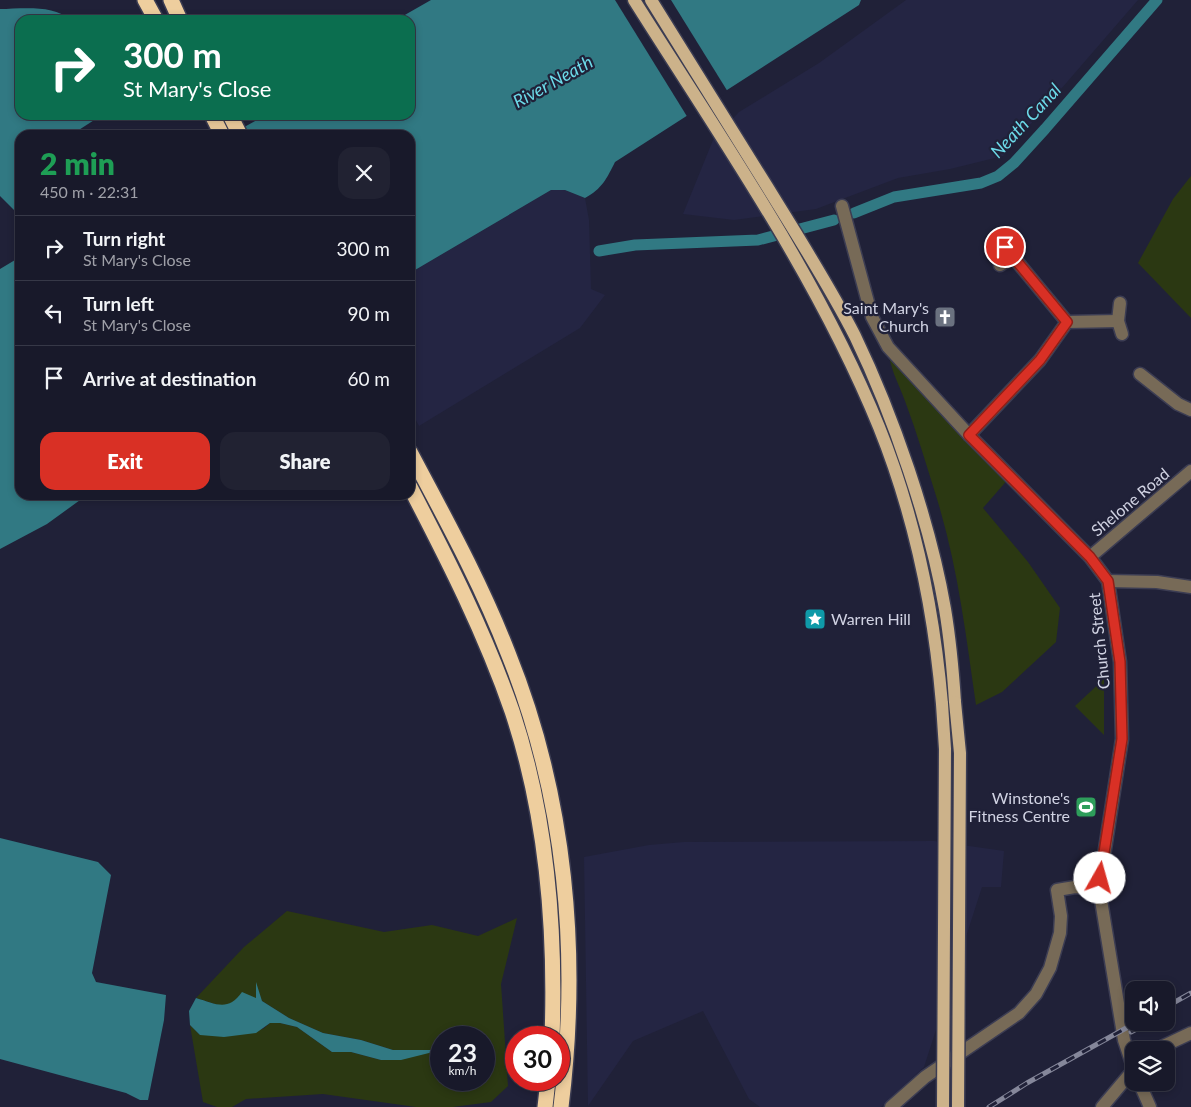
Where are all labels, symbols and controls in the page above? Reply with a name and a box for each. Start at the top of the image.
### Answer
text: 300 m [123,33,222,75]
icon: right [40,35,105,100]
water label: River Neath [509,50,596,112]
text: St Mary's Close [123,75,271,102]
water label: Neath Canal [985,79,1065,162]
text: 2 min [40,145,115,181]
button: close [338,147,390,199]
text: 450 m · 22:31 [40,182,139,201]
pin [984,226,1026,268]
text: Turn right [83,227,165,250]
icon: arrive [991,233,1019,261]
icon: right [40,234,68,262]
text: 300 m [336,237,390,260]
text: St Mary's Close [83,250,191,269]
text: Turn left [83,292,154,315]
place label: Saint Mary's Church [843,298,929,335]
icon: left [40,299,68,327]
text: 90 m [347,302,390,325]
church icon: Saint Mary's Church [933,305,957,329]
text: St Mary's Close [83,315,191,334]
icon: arrive [40,364,68,392]
text: Arrive at destination [83,367,256,390]
text: 60 m [347,367,390,390]
button: Exit [40,432,210,490]
button: Share [220,432,390,490]
street label: Shelone Road [1087,464,1172,540]
street label: Church Street [1084,592,1113,690]
place icon: Warren Hill [803,607,827,631]
place label: Warren Hill [831,609,911,628]
place label: Winstone's Fitness Centre [969,788,1070,825]
sports icon: Winstone's Fitness Centre [1074,795,1098,819]
position arrow [1073,851,1125,903]
map controls [1125,981,1175,1091]
button: sound [1125,981,1175,1031]
speed limit sign: 30 [505,1026,570,1091]
text: 23 [448,1037,477,1067]
button: layers [1125,1041,1175,1091]
text: km/h [448,1063,477,1078]

